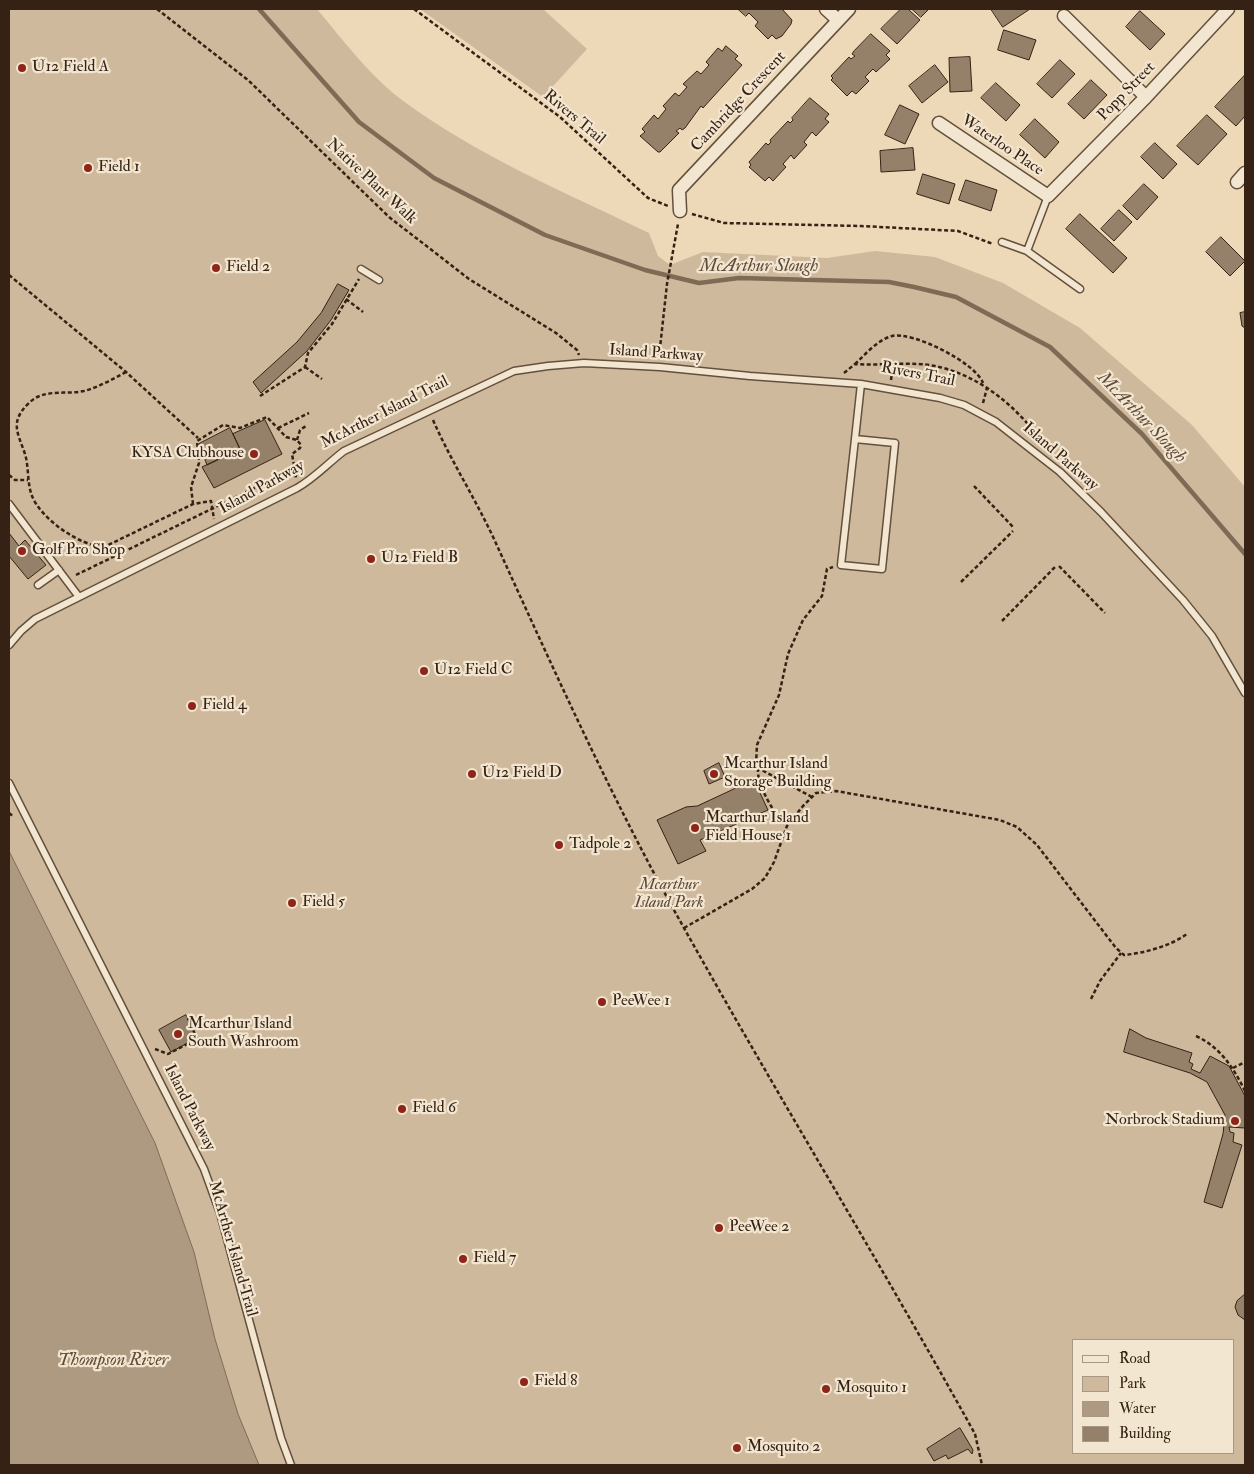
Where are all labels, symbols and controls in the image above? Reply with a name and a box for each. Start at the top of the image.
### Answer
street label: Cambridge Crescent [687,48,791,156]
place label: U12 Field A [32,58,109,78]
street label: Popp Street [1094,58,1160,126]
marker: U12 Field A [16,62,28,74]
street label: Rivers Trail [539,87,609,149]
street label: Waterloo Place [957,111,1047,181]
street label: Native Plant Walk [322,135,420,229]
place label: Field 1 [98,158,140,178]
marker: Field 1 [82,162,94,174]
water label: McArthur Slough [700,256,818,278]
place label: Field 2 [226,258,270,278]
marker: Field 2 [210,262,222,274]
street label: Island Parkway [608,341,704,367]
street label: Rivers Trail [879,358,957,392]
water label: McArthur Slough [1092,368,1190,468]
street label: McArther Island Trail [318,373,452,453]
street label: Island Parkway [1018,419,1102,495]
place label: KYSA Clubhouse [131,444,244,464]
marker: KYSA Clubhouse [248,448,260,460]
street label: Island Parkway [216,457,308,519]
place label: Golf Pro Shop [32,541,125,561]
marker: Golf Pro Shop [16,545,28,557]
place label: U12 Field B [381,549,458,569]
marker: U12 Field B [365,553,377,565]
place label: U12 Field C [434,661,512,681]
marker: U12 Field C [418,665,430,677]
place label: Field 4 [202,696,247,716]
marker: Field 4 [186,700,198,712]
place label: Mcarthur Island Storage Building [724,755,832,793]
place label: U12 Field D [482,764,562,784]
marker: U12 Field D [466,768,478,780]
marker: Mcarthur Island Storage Building [708,768,720,780]
place label: Mcarthur Island Field House 1 [705,809,809,847]
marker: Mcarthur Island Field House 1 [689,822,701,834]
place label: Tadpole 2 [569,835,631,855]
marker: Tadpole 2 [553,839,565,851]
park label: Mcarthur Island Park [635,876,703,914]
place label: Field 5 [302,893,345,913]
marker: Field 5 [286,897,298,909]
place label: PeeWee 1 [612,992,670,1012]
marker: PeeWee 1 [596,996,608,1008]
place label: Mcarthur Island South Washroom [188,1015,299,1053]
marker: Mcarthur Island South Washroom [172,1028,184,1040]
street label: Island Parkway [159,1062,219,1154]
place label: Field 6 [412,1099,456,1119]
marker: Field 6 [396,1103,408,1115]
place label: Norbrock Stadium [1105,1111,1225,1131]
marker: Norbrock Stadium [1229,1115,1241,1127]
street label: McArther Island Trail [203,1179,261,1319]
place label: PeeWee 2 [729,1218,789,1238]
marker: PeeWee 2 [713,1222,725,1234]
place label: Field 7 [473,1249,516,1269]
marker: Field 7 [457,1253,469,1265]
legend [1072,1339,1234,1454]
text: Road [1119,1349,1150,1368]
water label: Thompson River [58,1350,168,1372]
place label: Field 8 [534,1372,578,1392]
text: Park [1119,1374,1146,1393]
marker: Field 8 [518,1376,530,1388]
place label: Mosquito 1 [836,1379,907,1399]
marker: Mosquito 1 [820,1383,832,1395]
text: Water [1119,1399,1156,1418]
text: Building [1119,1424,1171,1443]
place label: Mosquito 2 [747,1438,820,1458]
marker: Mosquito 2 [731,1442,743,1454]

